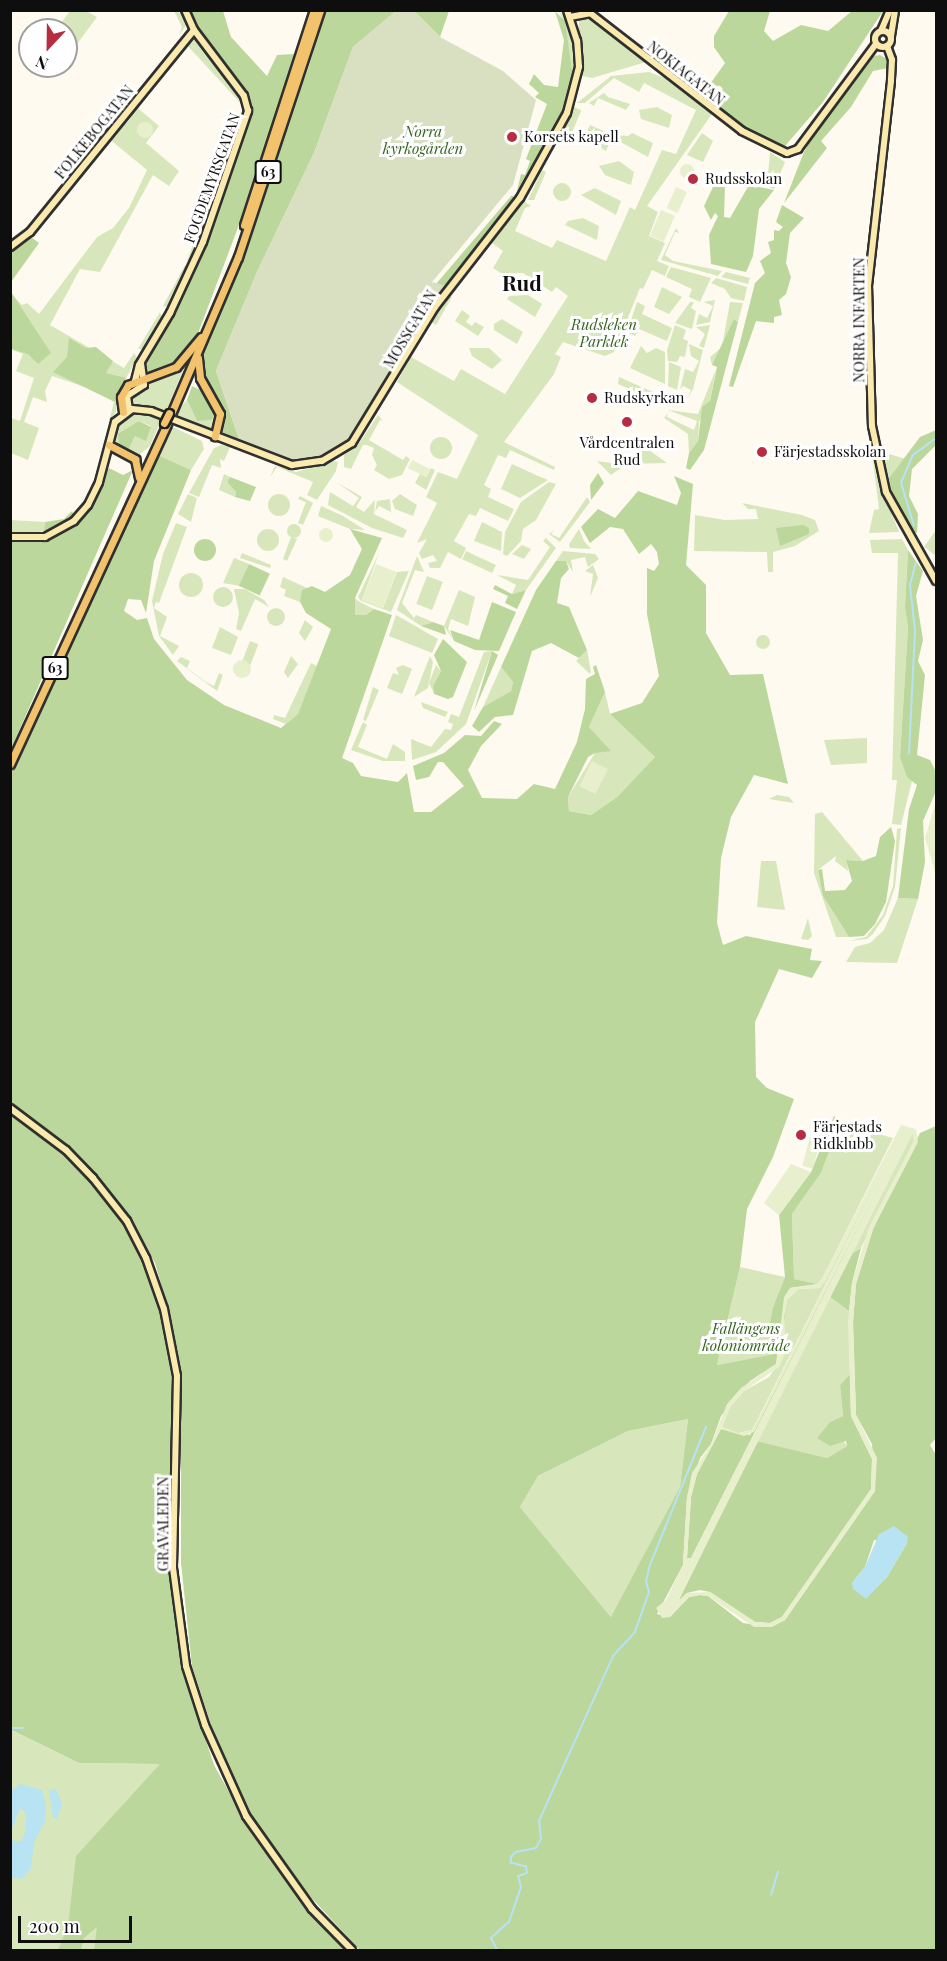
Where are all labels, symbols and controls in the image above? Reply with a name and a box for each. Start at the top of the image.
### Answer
north arrow [18,18,78,78]
street label: NOKIAGATAN [644,37,728,109]
text: N [33,51,51,75]
street label: FOLKEBOGATAN [51,82,137,182]
street label: FOGDEMYRSGATAN [180,110,244,246]
park label: Norra kyrkogården [383,122,463,157]
place label: Korsets kapell [524,128,619,146]
marker: Korsets kapell [505,130,519,144]
road number: 63 [254,161,282,183]
place label: Rudsskolan [705,170,782,188]
marker: Rudsskolan [686,172,700,186]
street label: NORRA INFARTEN [850,257,868,383]
district label: Rud [502,269,542,295]
street label: MOSSGATAN [380,287,440,371]
park label: Rudsleken Parklek [571,315,637,350]
place label: Rudskyrkan [604,389,685,407]
marker: Rudskyrkan [585,391,599,405]
marker: Vårdcentralen Rud [618,413,636,431]
place label: Vårdcentralen Rud [579,433,675,468]
place label: Färjestadsskolan [774,443,886,461]
marker: Färjestadsskolan [755,445,769,459]
road number: 63 [42,657,68,679]
place label: Färjestads Ridklubb [813,1117,882,1152]
marker: Färjestads Ridklubb [794,1128,808,1142]
park label: Fallängens koloniområde [702,1319,790,1354]
street label: GRAVALEDEN [154,1477,172,1571]
scale bar [21,1904,135,1942]
text: 200 m [29,1914,80,1938]

